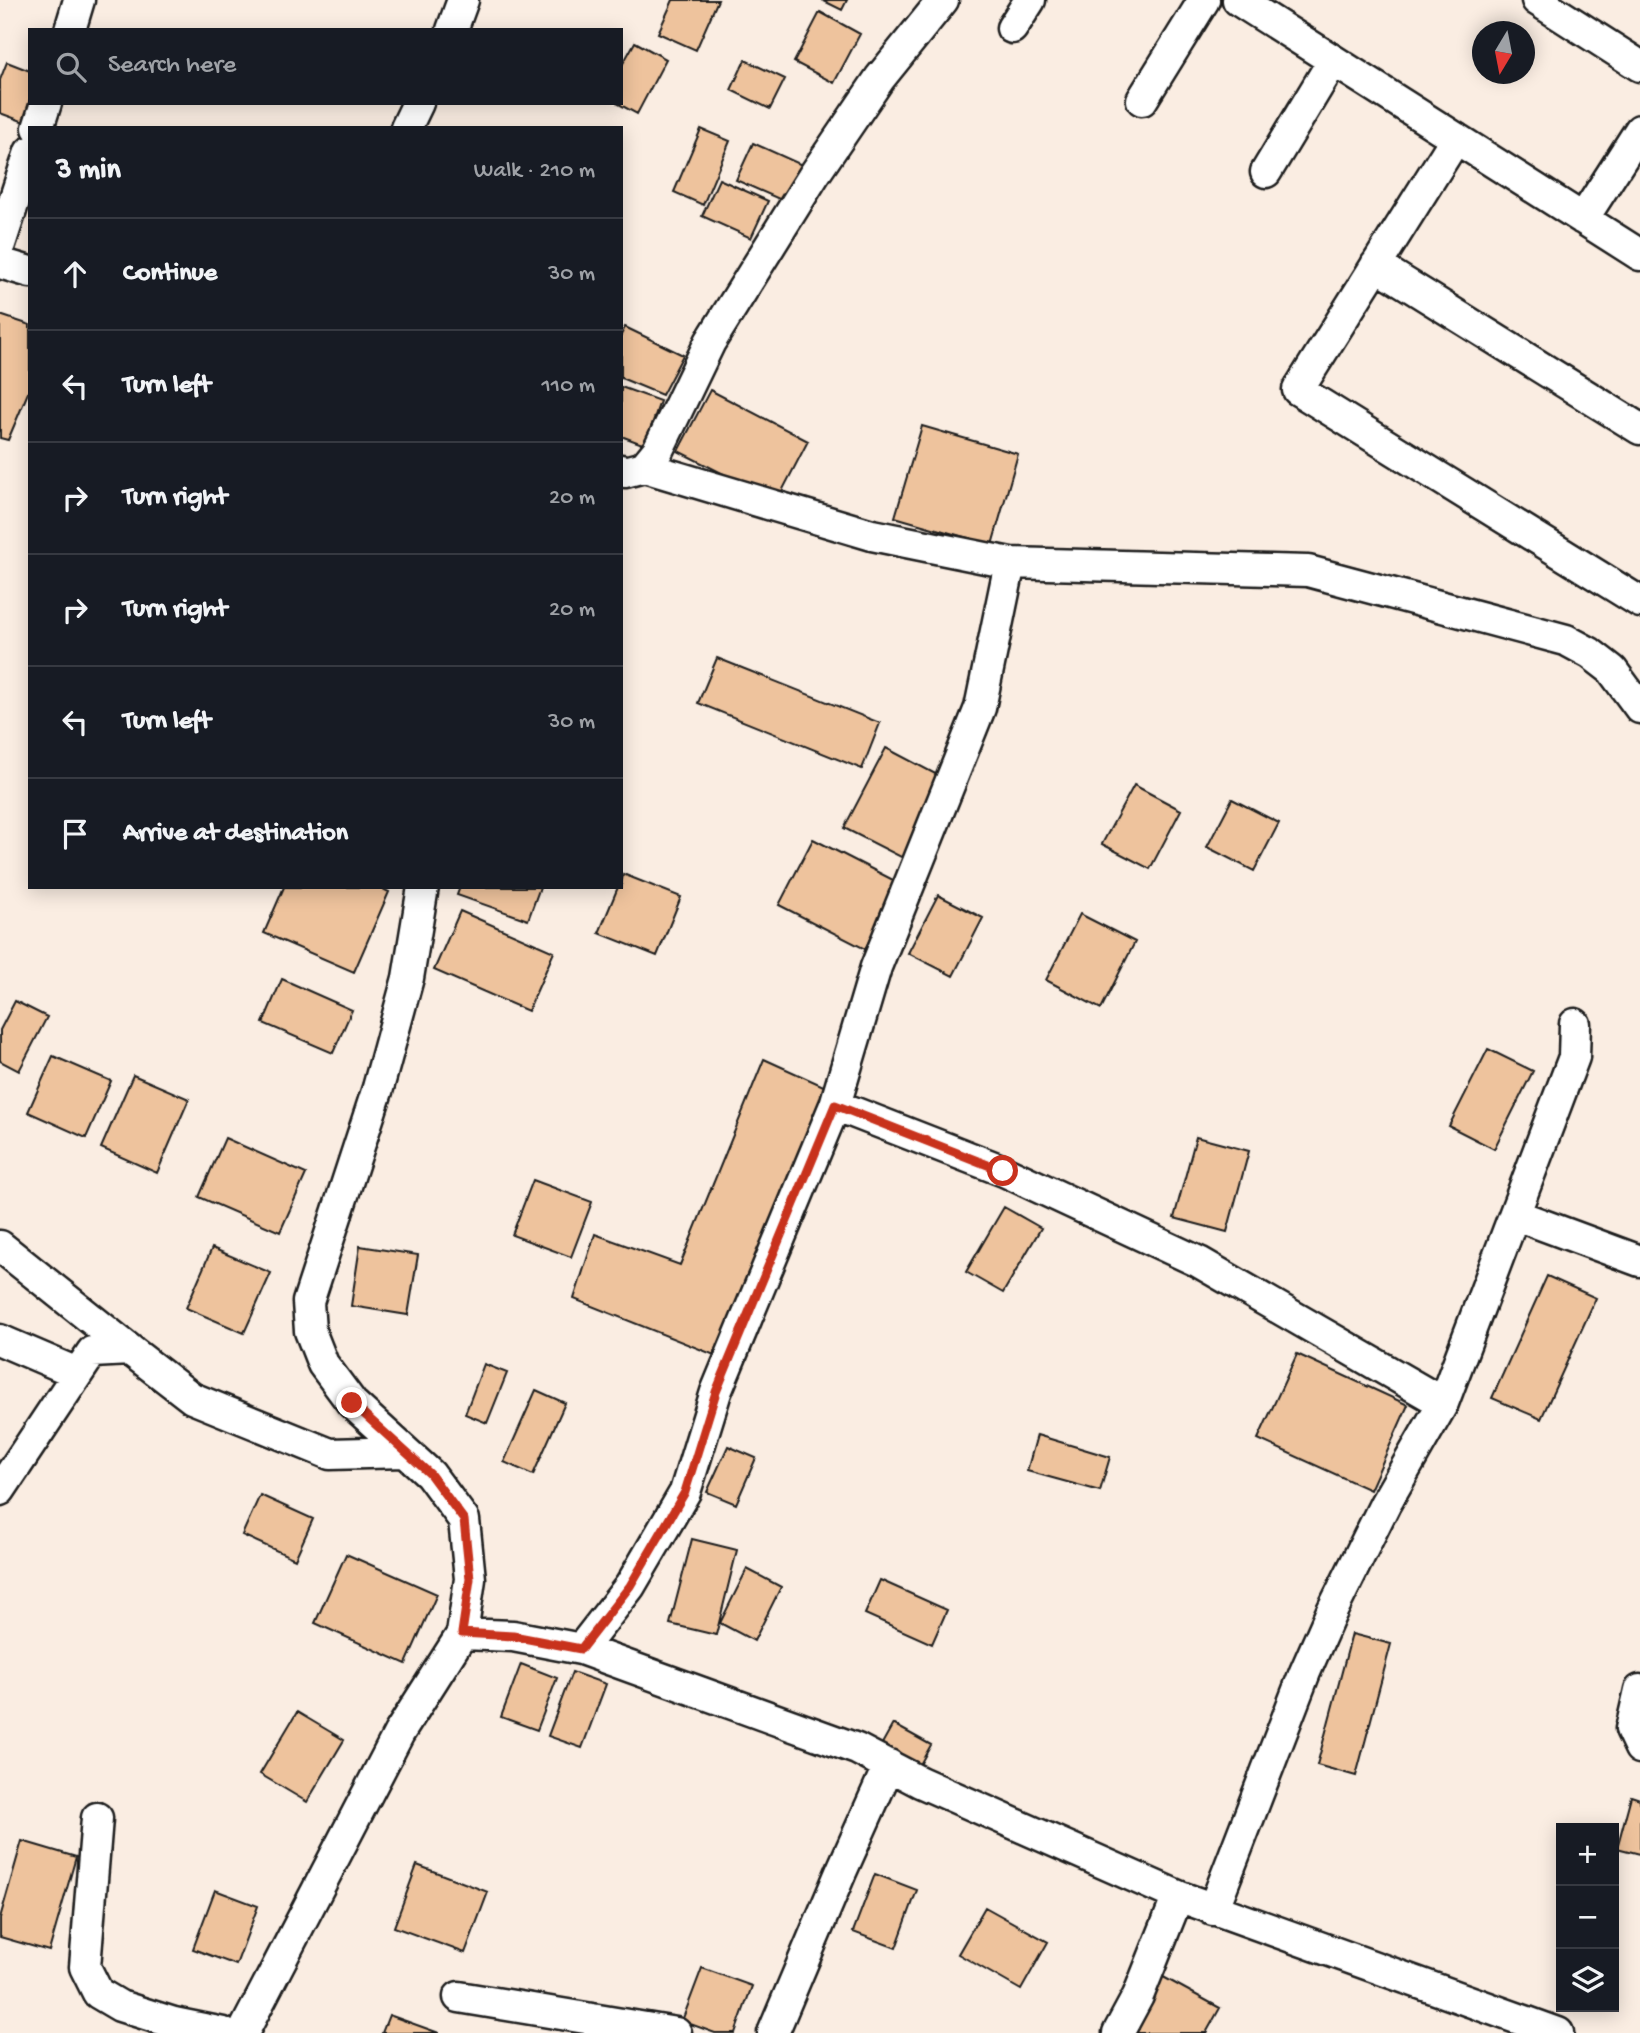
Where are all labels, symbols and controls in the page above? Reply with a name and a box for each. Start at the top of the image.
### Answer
north arrow [1472,21,1535,84]
search box [28,28,623,105]
icon: search [52,48,90,86]
text: Search here [108,51,236,82]
text: 3 min [56,154,121,189]
text: Walk · 210 m [474,158,595,185]
icon: ahead [56,255,94,293]
text: Continue [123,259,217,290]
text: 30 m [548,261,595,288]
icon: left [56,367,94,405]
text: Turn left [123,371,211,402]
text: 110 m [542,373,595,400]
icon: right [56,479,94,517]
text: Turn right [123,483,227,514]
text: 20 m [549,485,595,512]
icon: right [56,591,94,629]
text: Turn right [123,595,227,626]
text: 20 m [549,597,595,624]
icon: left [56,703,94,741]
text: Turn left [123,707,211,738]
text: 30 m [548,709,595,736]
icon: arrive [56,815,94,853]
text: Arrive at destination [123,819,348,850]
route start [987,1155,1018,1186]
route end [336,1387,367,1418]
map controls [1556,1823,1619,2012]
button: + [1556,1823,1619,1886]
button: − [1556,1886,1619,1949]
button: layers [1556,1949,1619,2012]

